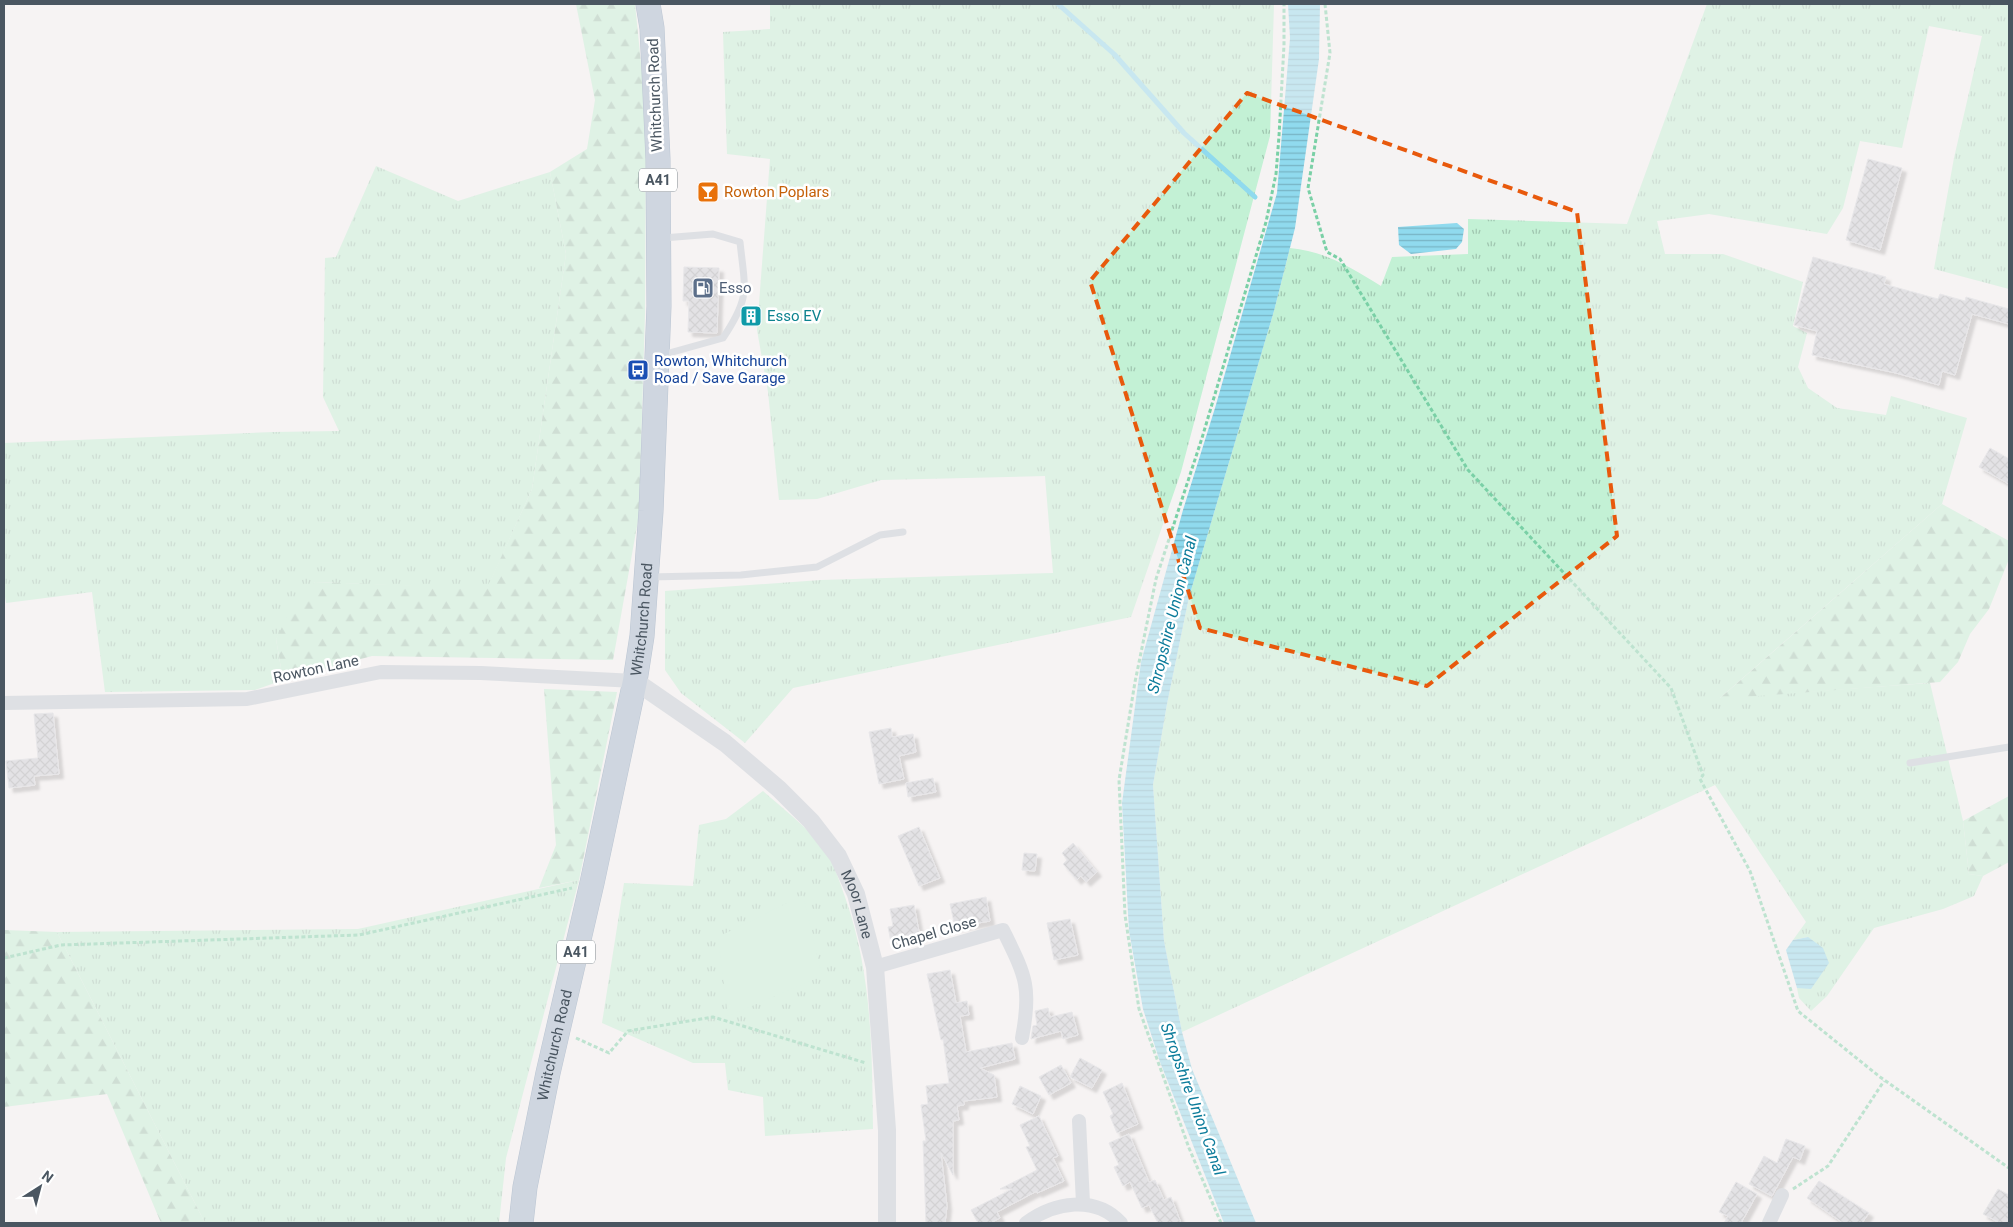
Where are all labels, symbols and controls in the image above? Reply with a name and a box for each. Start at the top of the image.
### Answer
street label: Whitchurch Road [644,38,666,152]
road number: A41 [639,168,677,192]
bar icon: Rowton Poplars [696,180,720,204]
place label: Rowton Poplars [724,183,829,201]
fuel station icon: Esso [691,276,715,300]
place label: Esso [719,279,752,297]
building icon: Esso EV [739,304,763,328]
place label: Esso EV [767,307,822,325]
place label: Rowton, Whitchurch Road / Save Garage [654,352,787,387]
bus stop icon: Rowton, Whitchurch Road / Save Garage [626,358,650,382]
water label: Shropshire Union Canal [1143,534,1201,695]
street label: Whitchurch Road [627,562,656,677]
street label: Rowton Lane [272,651,360,687]
street label: Moor Lane [837,867,876,941]
street label: Chapel Close [889,912,979,954]
road number: A41 [557,940,595,964]
street label: Whitchurch Road [534,988,576,1103]
water label: Shropshire Union Canal [1157,1020,1230,1178]
north arrow [15,1162,65,1212]
text: N [39,1167,56,1186]

